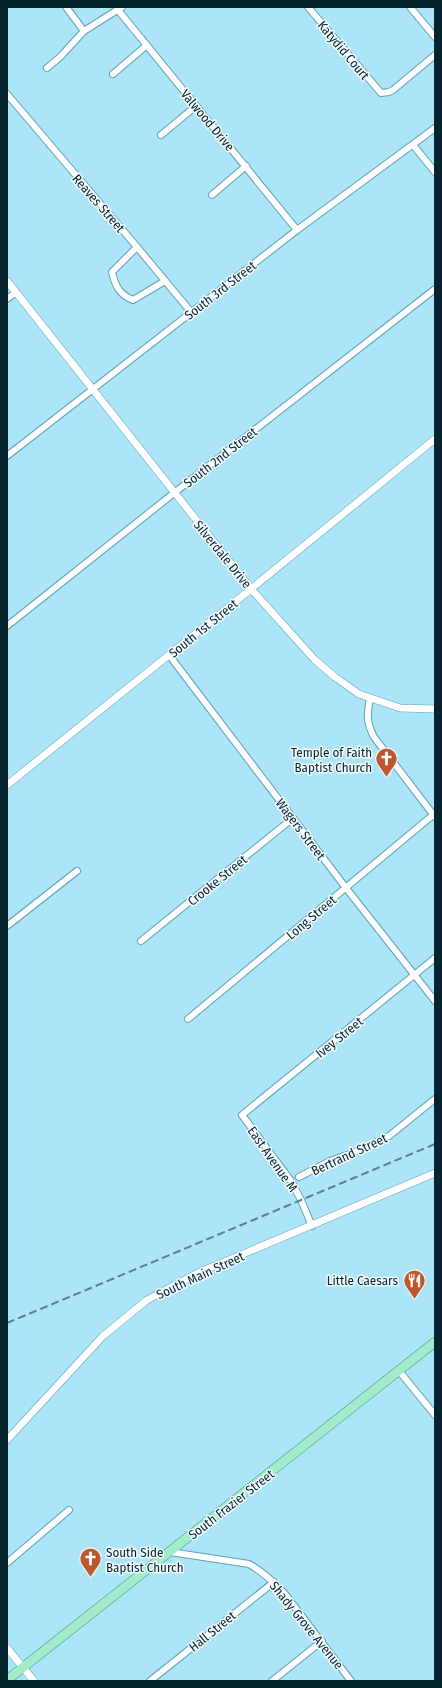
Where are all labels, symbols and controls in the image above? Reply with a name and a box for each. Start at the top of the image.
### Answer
street label: Katydid Court [315,18,373,83]
street label: Valwood Drive [178,87,238,154]
street label: Reaves Street [69,171,128,236]
street label: South 3rd Street [182,257,260,323]
street label: South 2nd Street [181,424,261,491]
street label: Silverdale Drive [191,517,255,591]
street label: South 1st Street [166,596,241,661]
place label: Temple of Faith Baptist Church [291,745,372,775]
church icon: Temple of Faith Baptist Church [374,746,400,779]
street label: Wagers Street [273,796,329,863]
street label: Crooke Street [185,852,250,909]
street label: Long Street [283,892,340,943]
street label: Ivey Street [313,1013,366,1061]
street label: East Avenue M [245,1124,301,1195]
street label: Bertrand Street [309,1130,390,1179]
street label: South Main Street [154,1248,247,1302]
restaurant icon: Little Caesars [401,1267,427,1300]
place label: Little Caesars [327,1273,398,1288]
street label: South Frazier Street [186,1466,278,1542]
place label: South Side Baptist Church [106,1545,184,1575]
church icon: South Side Baptist Church [78,1546,104,1579]
street label: Shady Grove Avenue [267,1579,346,1672]
street label: Hall Street [186,1607,239,1655]

